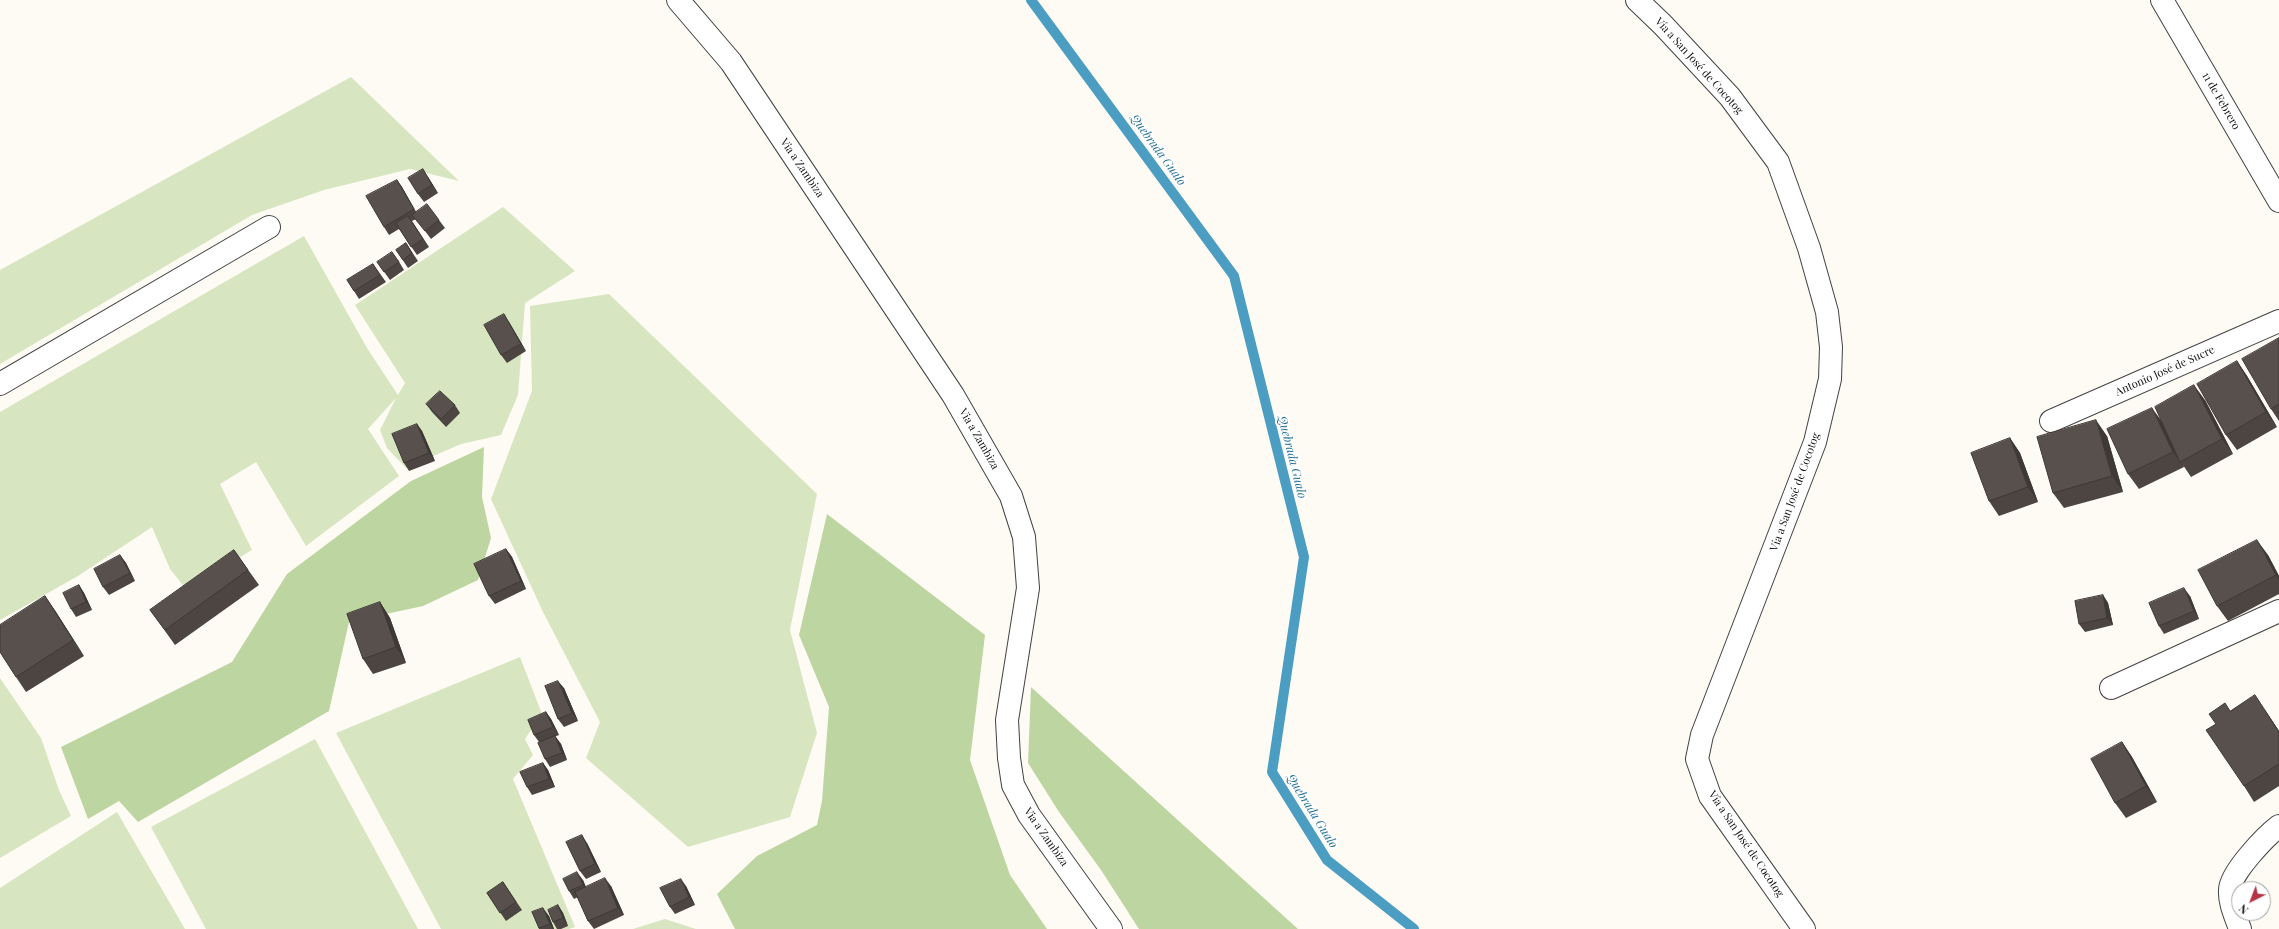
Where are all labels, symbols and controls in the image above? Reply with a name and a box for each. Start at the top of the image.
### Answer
street label: Vía a San José de Cocotog [1652,15,1746,117]
street label: 11 de Febrero [2199,70,2243,132]
water label: Quebrada Gualo [1127,111,1189,189]
street label: Via a Zambiza [777,136,827,200]
street label: Antonio José de Sucre [2113,343,2217,399]
street label: Via a Zambiza [956,406,1002,472]
water label: Quebrada Gualo [1275,414,1309,500]
street label: Vía a San José de Cocotog [1767,431,1823,553]
water label: Quebrada Gualo [1283,771,1341,851]
street label: Vía a San José de Cocotog [1706,788,1786,900]
street label: Via a Zambiza [1021,805,1071,869]
north arrow [2231,881,2271,921]
text: N [2235,901,2251,918]

